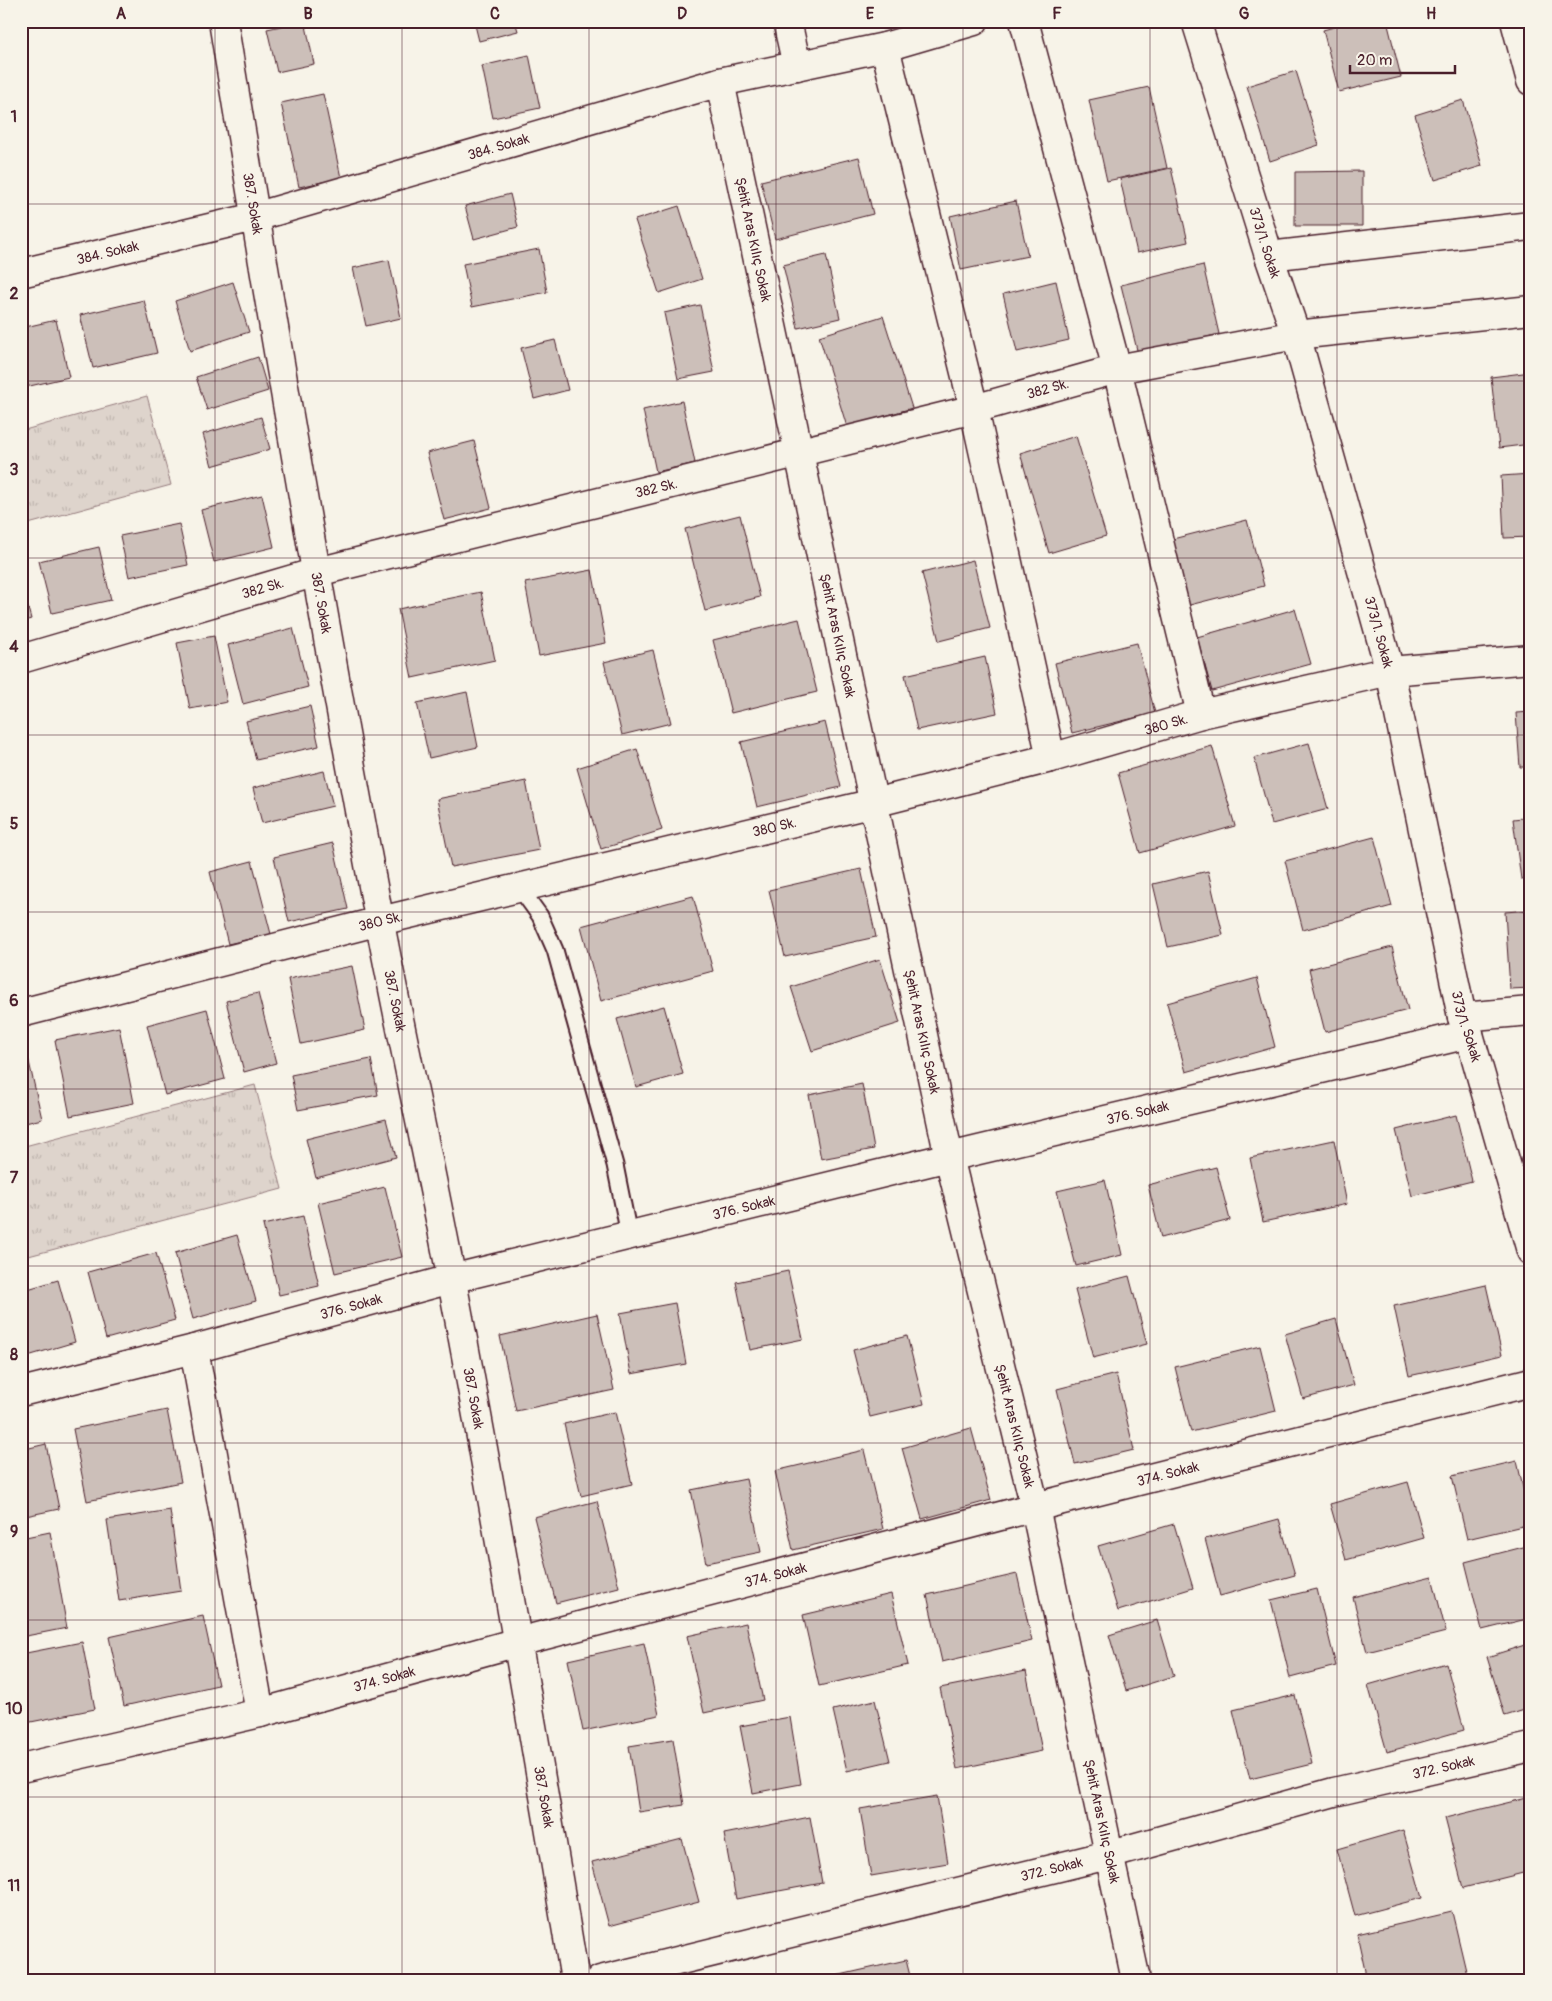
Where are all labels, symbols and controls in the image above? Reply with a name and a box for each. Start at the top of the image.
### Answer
text: A [116,4,127,24]
text: B [303,4,313,24]
text: C [490,4,500,24]
text: D [677,4,687,24]
text: E [866,4,875,24]
text: F [1052,4,1062,24]
text: G [1239,4,1250,24]
text: H [1426,4,1436,24]
scale bar [1350,42,1454,74]
text: 20 m [1357,51,1392,70]
text: 1 [11,107,17,127]
street label: 384. Sokak [466,129,531,163]
street label: 387. Sokak [240,171,267,236]
street label: Şehit Aras Kılıç Sokak [732,176,775,303]
street label: 373/1. Sokak [1246,205,1284,280]
street label: 384. Sokak [75,237,140,268]
text: 2 [10,284,19,304]
street label: 382 Sk. [1025,374,1071,402]
text: 3 [10,460,19,480]
street label: 382 Sk. [633,474,679,501]
street label: 387. Sokak [308,571,335,635]
street label: Şehit Aras Kılıç Sokak [816,572,859,699]
street label: 382 Sk. [240,574,286,602]
street label: 373/1. Sokak [1361,594,1397,670]
text: 4 [9,637,19,657]
street label: 380 Sk. [1142,710,1190,739]
street label: 380 Sk. [751,813,798,840]
text: 5 [10,814,19,834]
street label: 380 Sk. [357,907,404,935]
street label: Şehit Aras Kılıç Sokak [901,968,944,1096]
street label: 387. Sokak [381,969,410,1033]
street label: 373/1. Sokak [1448,989,1485,1064]
text: 6 [9,991,19,1011]
street label: 376. Sokak [1105,1097,1170,1128]
text: 7 [10,1168,19,1188]
street label: 376. Sokak [711,1191,777,1223]
street label: 376. Sokak [318,1290,384,1323]
text: 8 [10,1345,18,1365]
street label: Şehit Aras Kılıç Sokak [992,1362,1038,1490]
street label: 387. Sokak [460,1366,488,1431]
street label: 374. Sokak [1135,1458,1201,1490]
text: 9 [10,1522,18,1542]
street label: 374. Sokak [743,1558,808,1591]
street label: 374. Sokak [351,1662,417,1695]
text: 10 [5,1699,23,1719]
street label: 372. Sokak [1411,1752,1476,1782]
street label: Şehit Aras Kılıç Sokak [1081,1758,1124,1885]
street label: 387. Sokak [531,1765,558,1829]
street label: 372. Sokak [1019,1853,1084,1885]
text: 11 [8,1876,20,1896]

